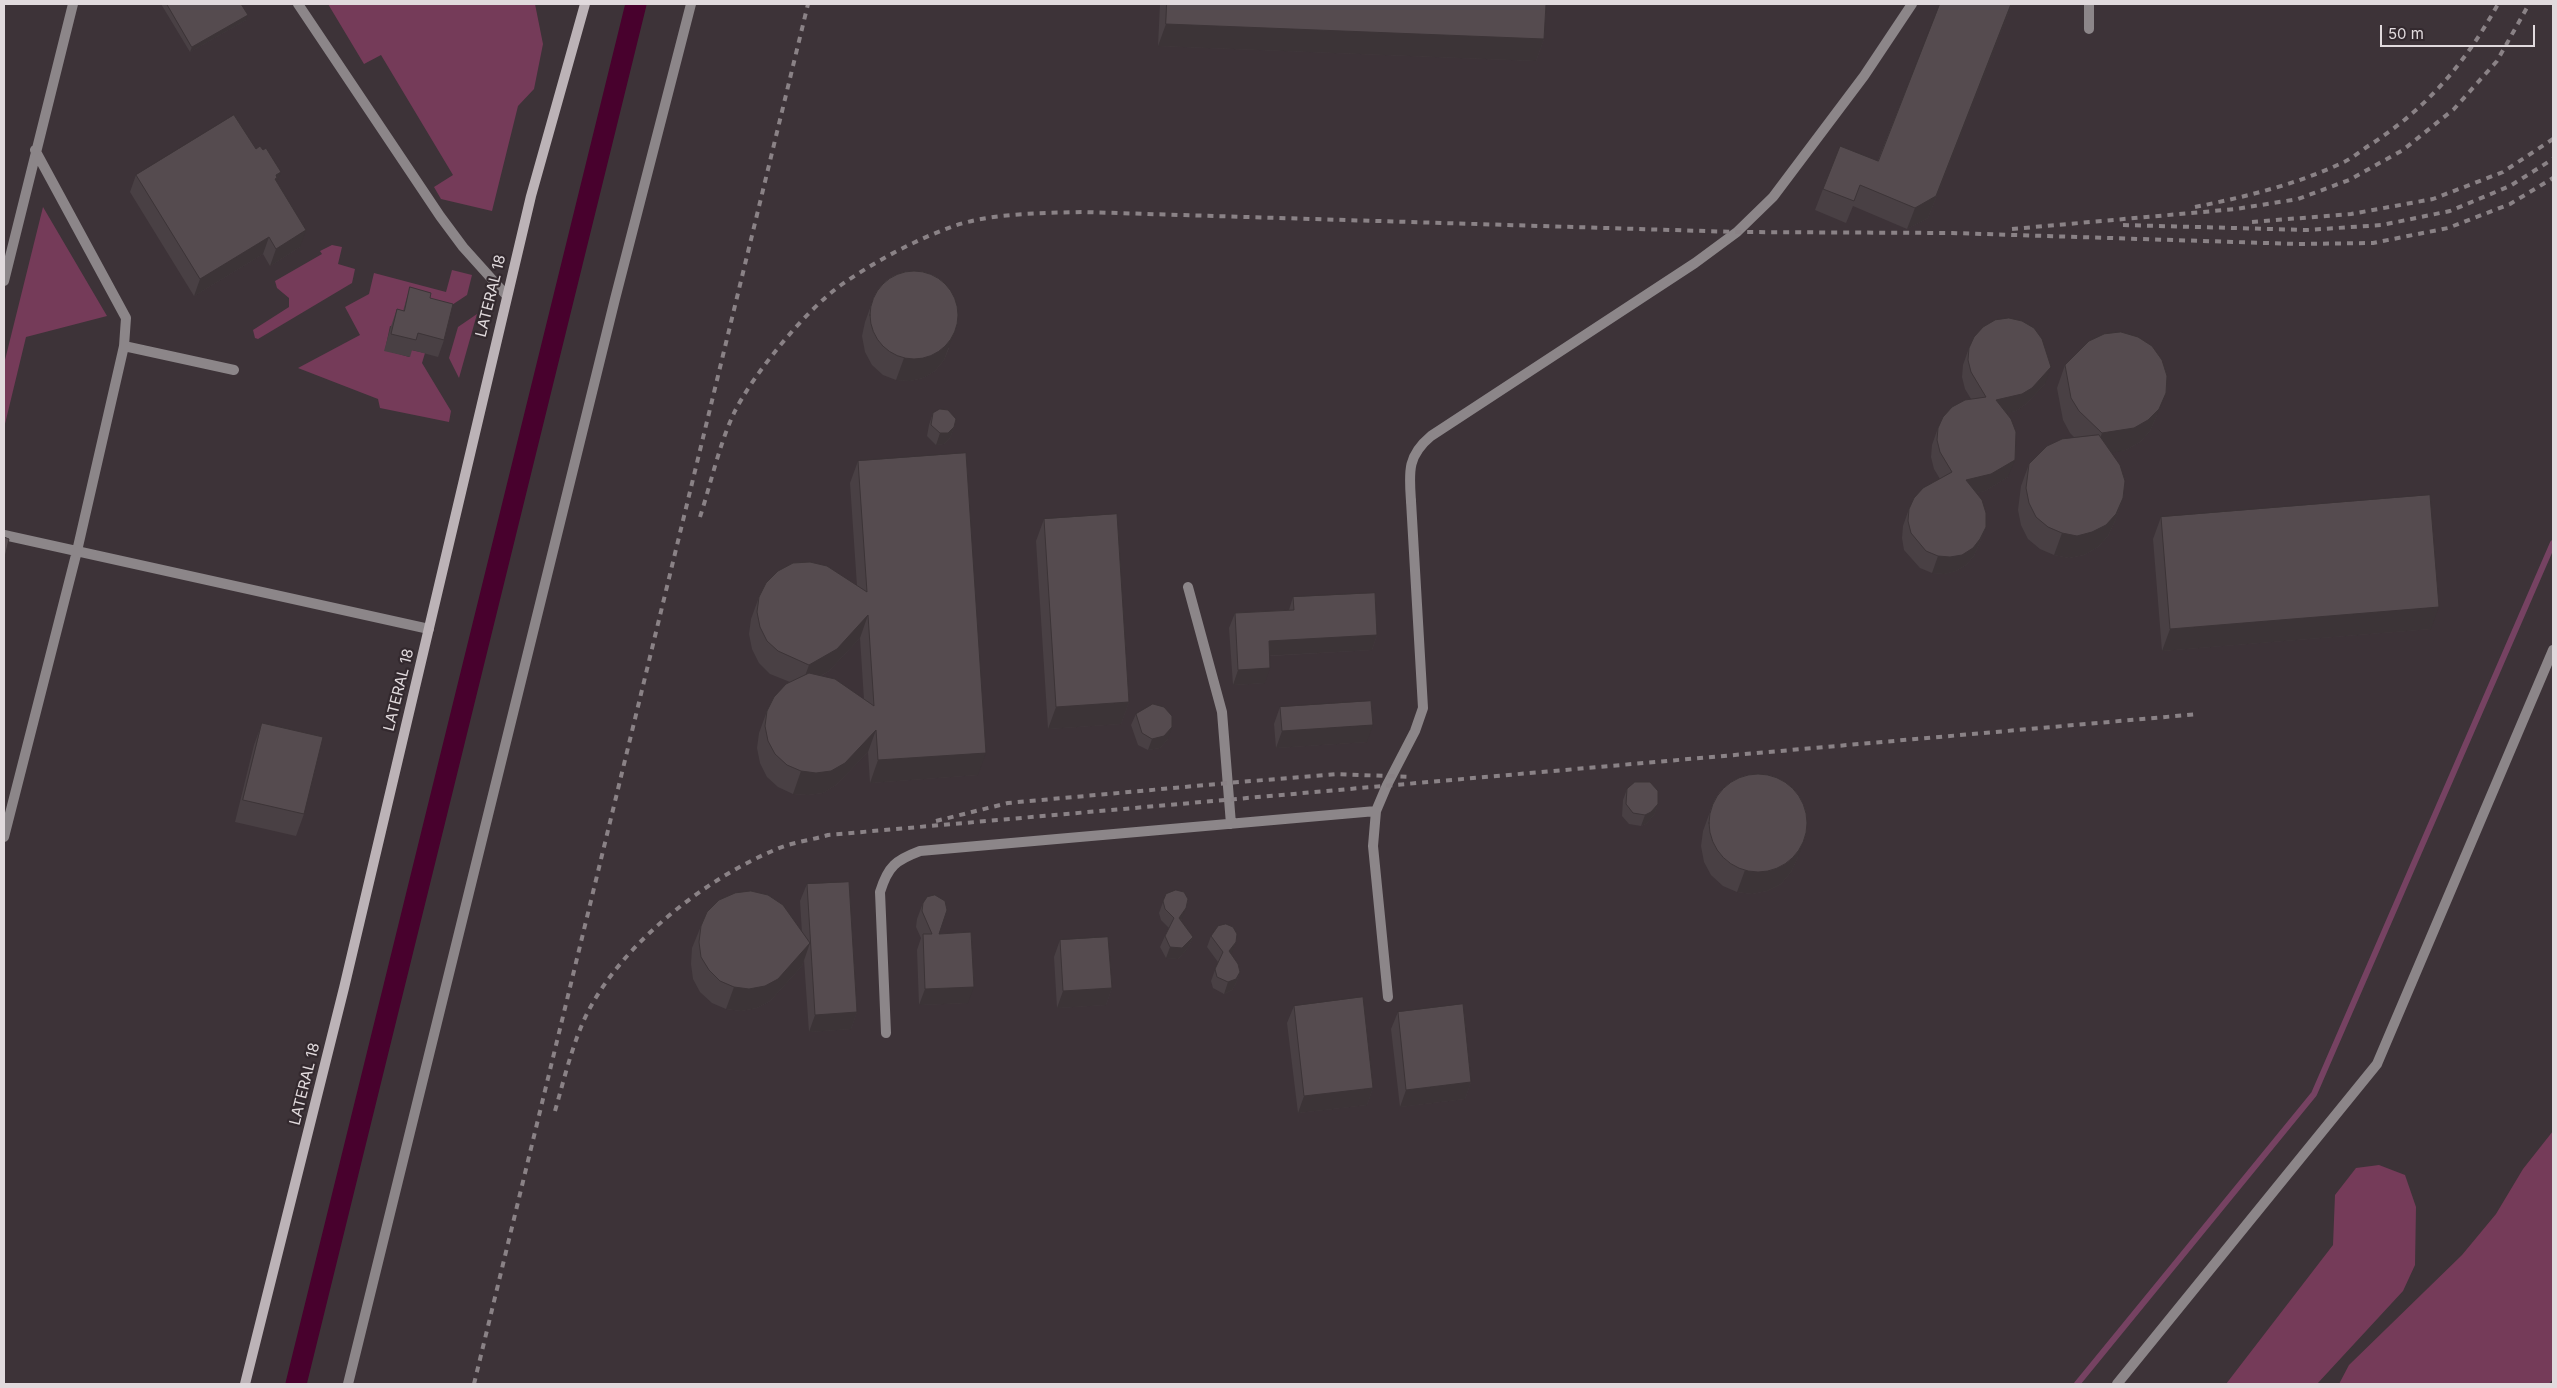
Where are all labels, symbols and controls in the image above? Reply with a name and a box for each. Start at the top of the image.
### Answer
scale bar [2382,15,2537,47]
text: 50 m [2388,24,2424,43]
street label: LATERAL 18 [472,253,510,339]
street label: LATERAL 18 [380,647,418,733]
street label: LATERAL 18 [286,1041,324,1127]

